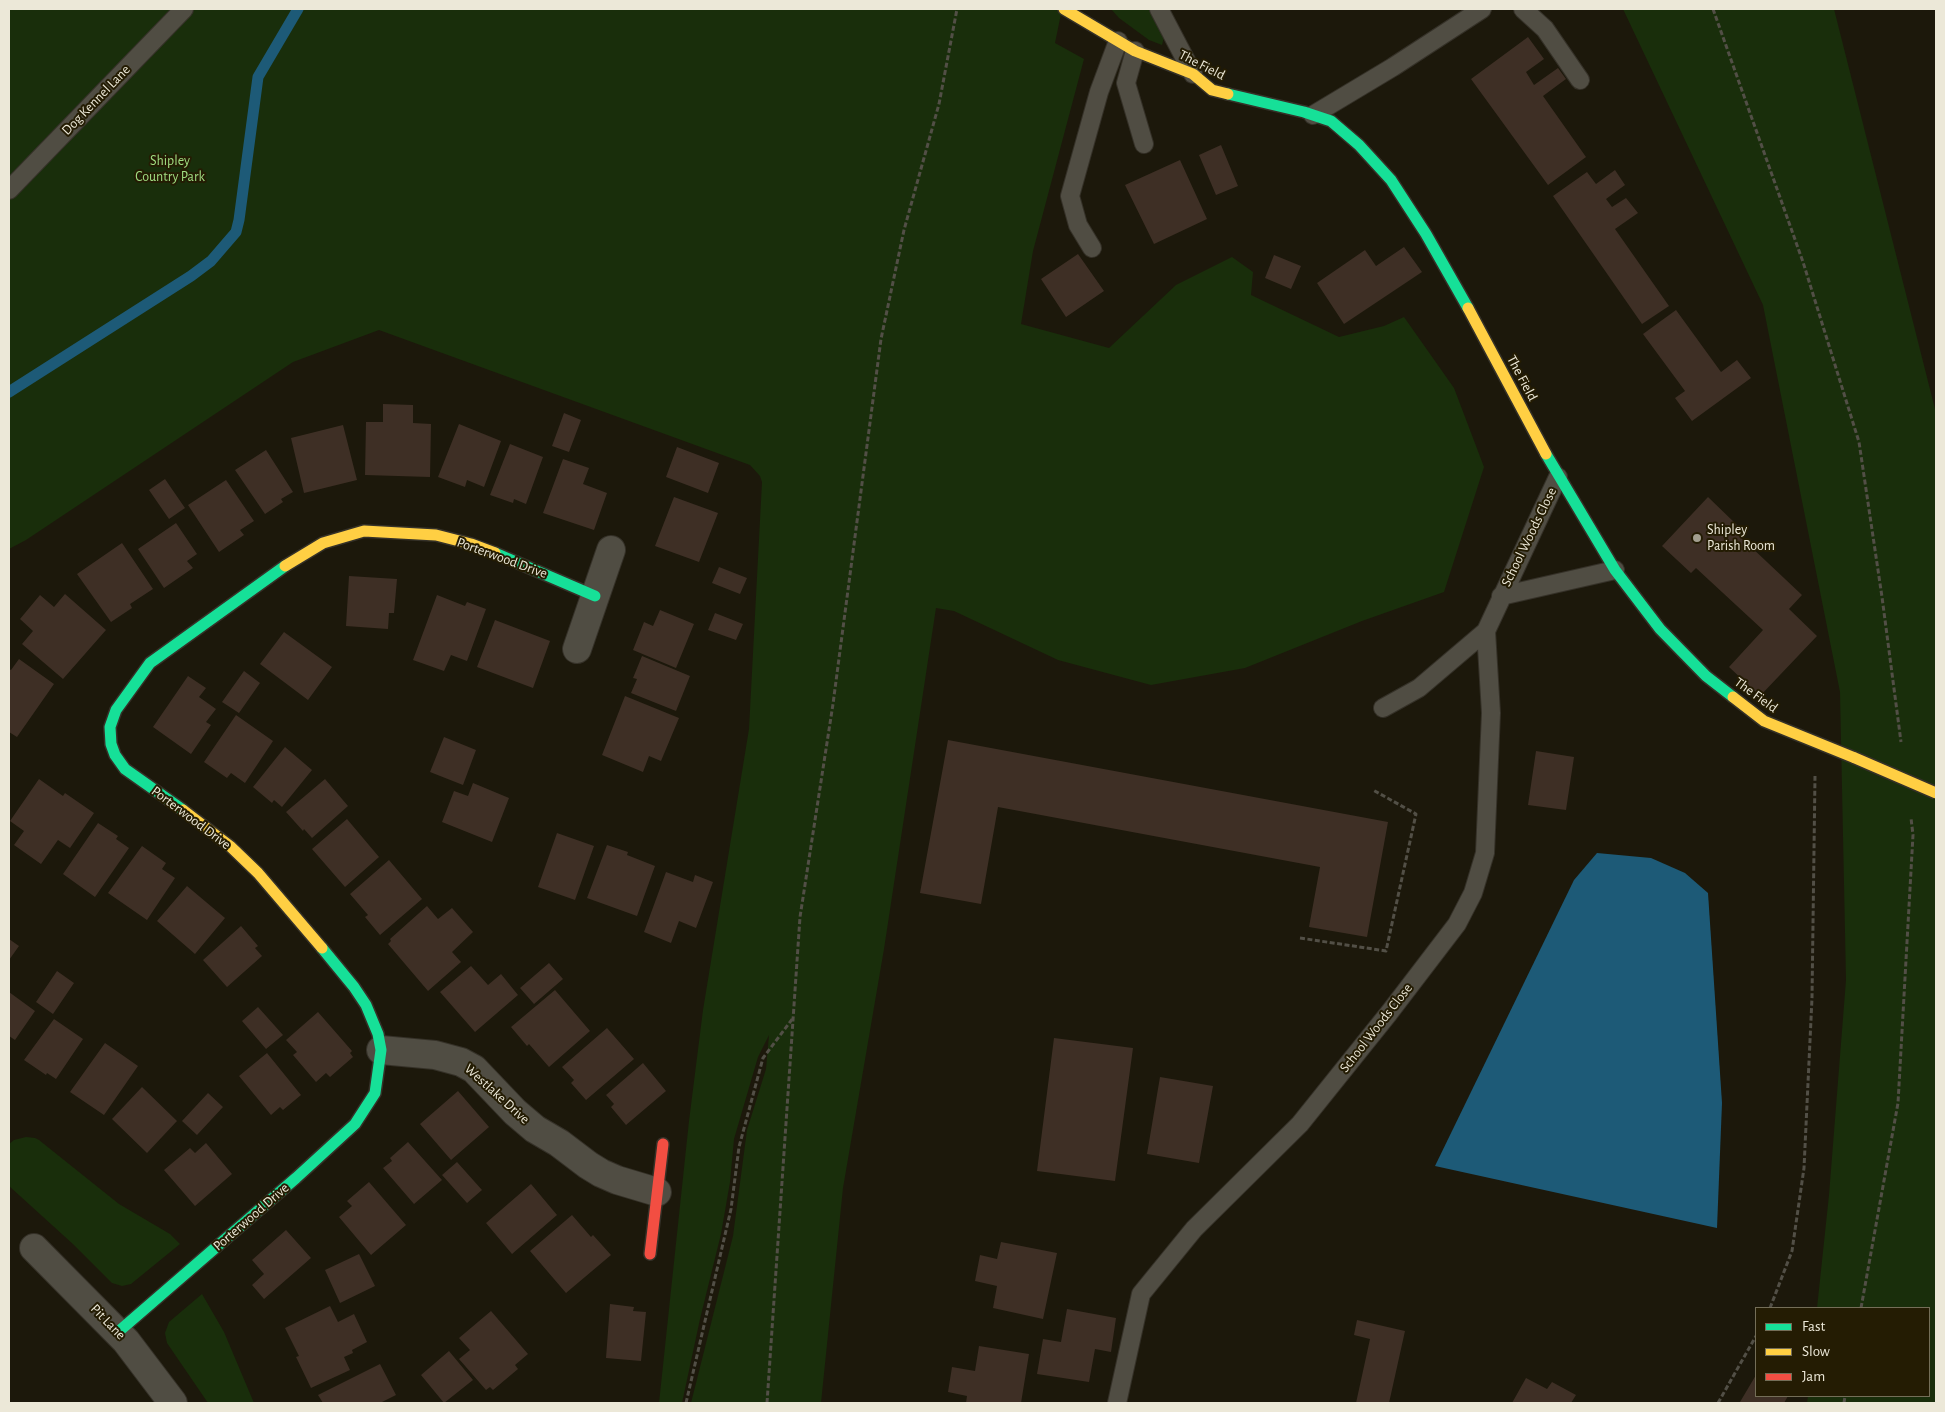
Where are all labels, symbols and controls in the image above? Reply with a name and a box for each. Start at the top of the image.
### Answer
street label: The Field [1176,46,1228,84]
street label: Dog Kennel Lane [58,61,134,139]
park label: Shipley Country Park [135,153,205,186]
street label: The Field [1503,352,1541,404]
street label: School Woods Close [1498,485,1560,589]
place label: Shipley Parish Room [1707,522,1775,554]
marker: Shipley Parish Room [1691,532,1703,544]
street label: Porterwood Drive [454,534,550,582]
street label: The Field [1731,674,1781,716]
street label: Porterwood Drive [148,783,234,853]
street label: School Woods Close [1336,980,1416,1076]
street label: Westlake Drive [461,1060,533,1128]
street label: Porterwood Drive [210,1179,292,1255]
street label: Pit Lane [87,1301,129,1343]
legend [1755,1307,1930,1397]
text: Fast [1802,1319,1825,1334]
text: Slow [1802,1344,1830,1359]
text: Jam [1802,1369,1825,1384]

